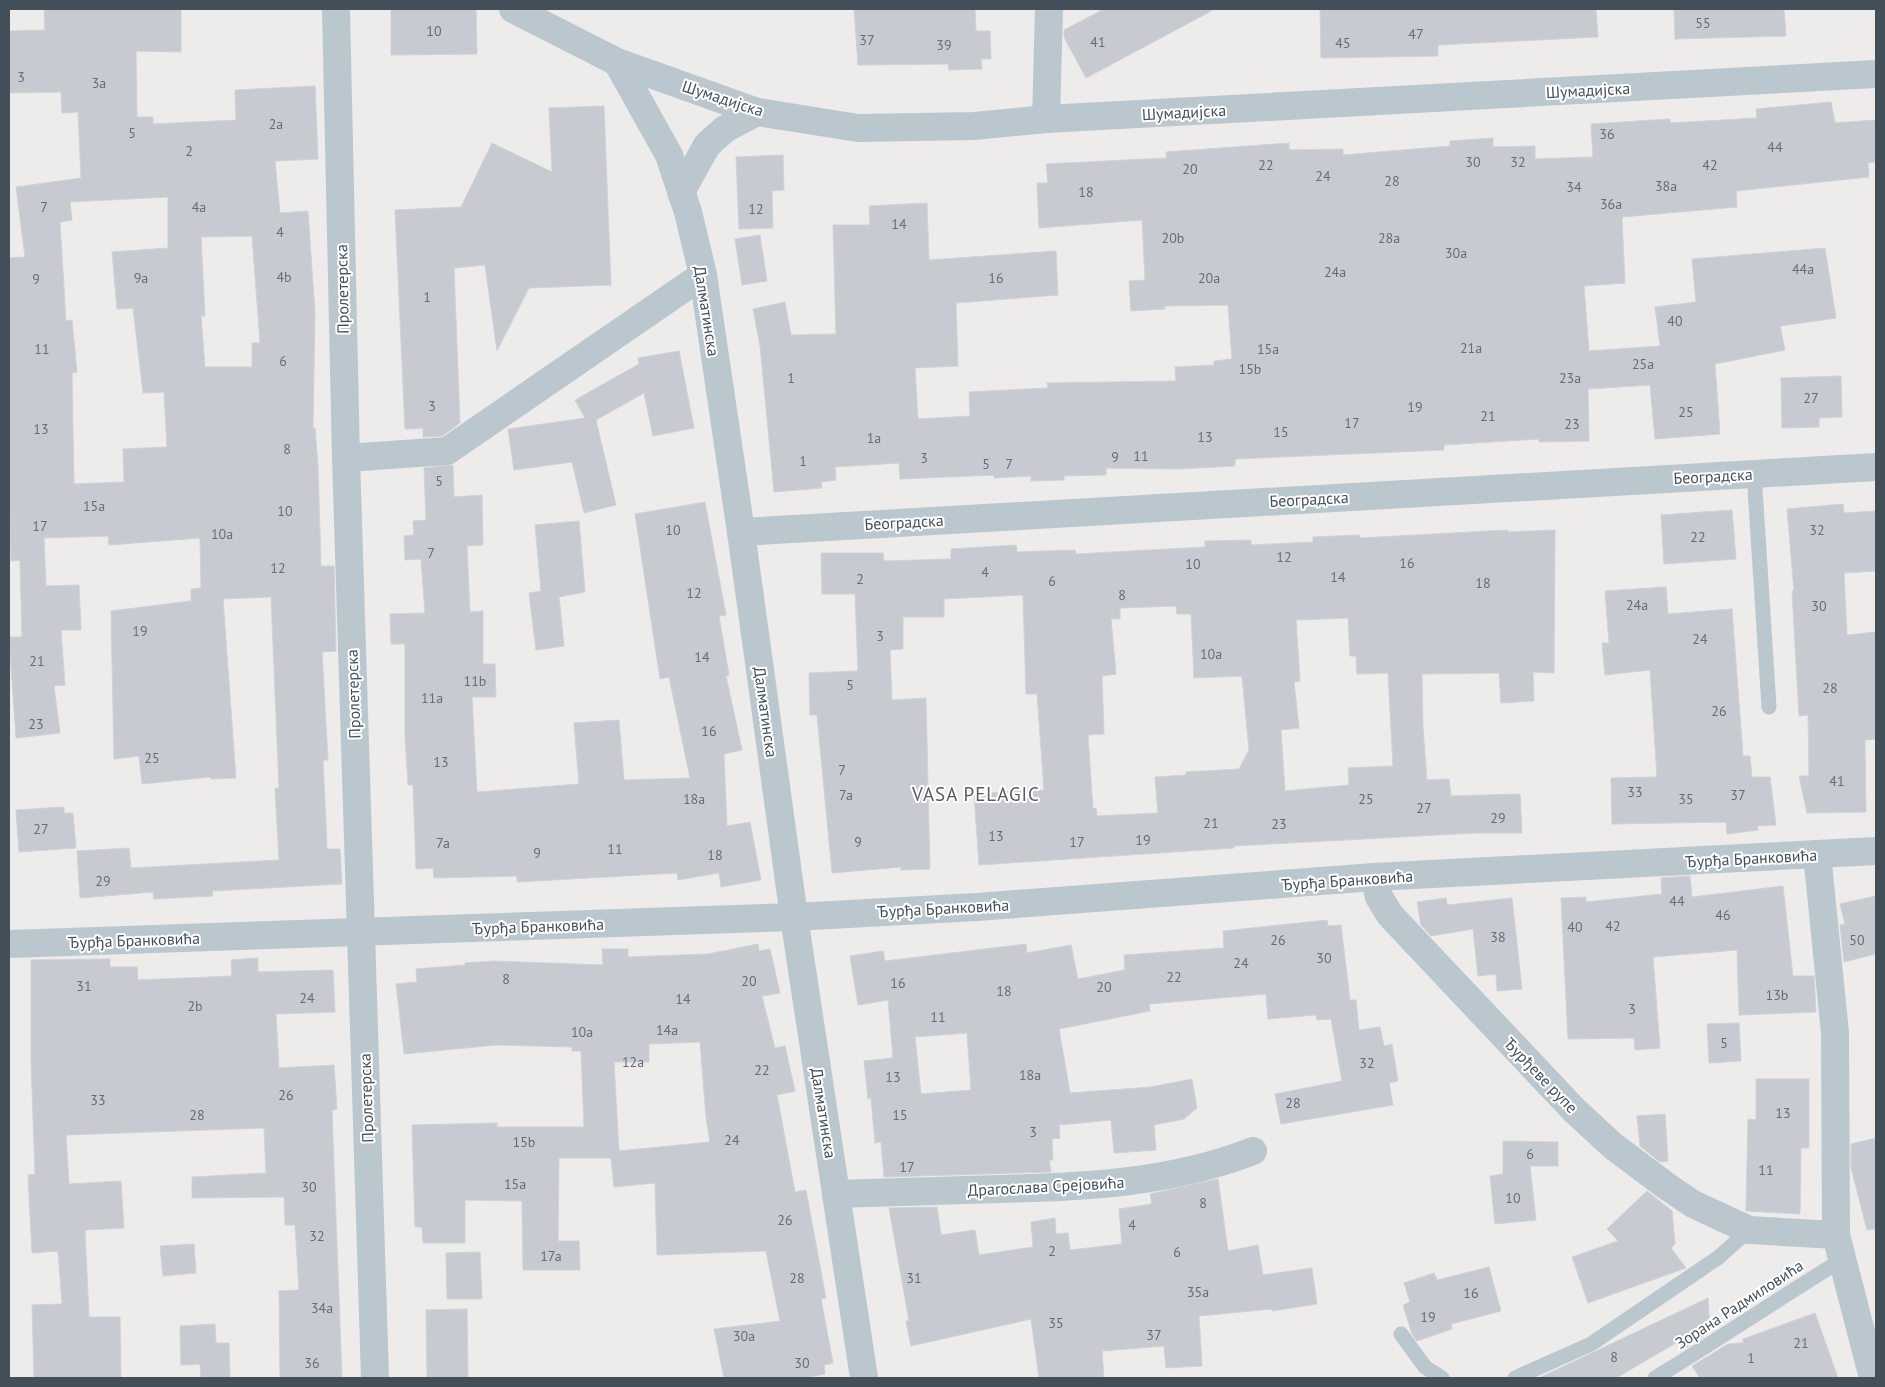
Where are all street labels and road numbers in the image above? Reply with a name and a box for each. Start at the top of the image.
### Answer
street label: Шумадијска [680,75,766,121]
street label: Шумадијска [1545,78,1631,102]
street label: Шумадијска [1141,100,1227,124]
street label: Пролетерска [331,244,353,334]
street label: Далматинска [690,264,724,358]
street label: Београдска [1673,464,1753,488]
street label: Београдска [1269,487,1349,511]
street label: Београдска [864,510,944,534]
street label: Пролетерска [341,649,365,739]
street label: Далматинска [750,665,782,759]
street label: Ђурђа Бранковића [1684,845,1818,871]
street label: Ђурђа Бранковића [1280,865,1414,895]
street label: Ђурђа Бранковића [876,895,1010,921]
street label: Ђурђа Бранковића [472,914,604,938]
street label: Ђурђа Бранковића [68,928,200,952]
street label: Ђурђеве рупе [1500,1033,1582,1117]
street label: Пролетерска [354,1053,378,1143]
street label: Далматинска [807,1066,841,1160]
street label: Драгослава Срејовића [967,1172,1125,1200]
street label: Зорана Радмиловића [1671,1255,1807,1353]

